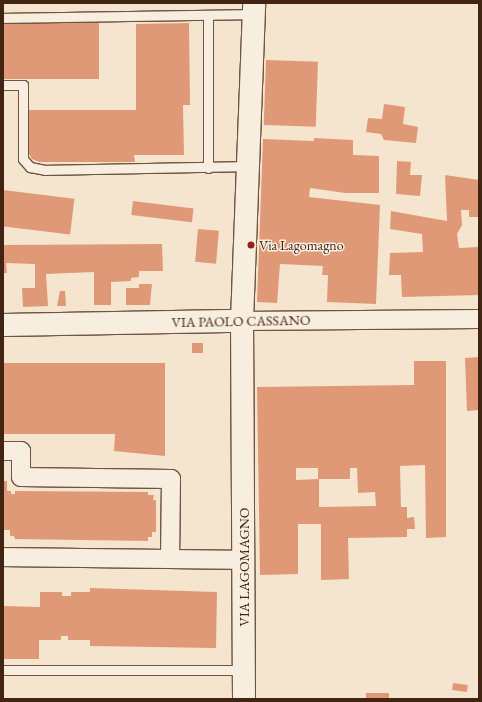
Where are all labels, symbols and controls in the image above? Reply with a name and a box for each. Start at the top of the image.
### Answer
place label: Via Lagomagno [259,237,344,253]
marker: Via Lagomagno [246,240,256,250]
street label: VIA PAOLO CASSANO [171,311,311,331]
street label: VIA LAGOMAGNO [236,508,252,626]

